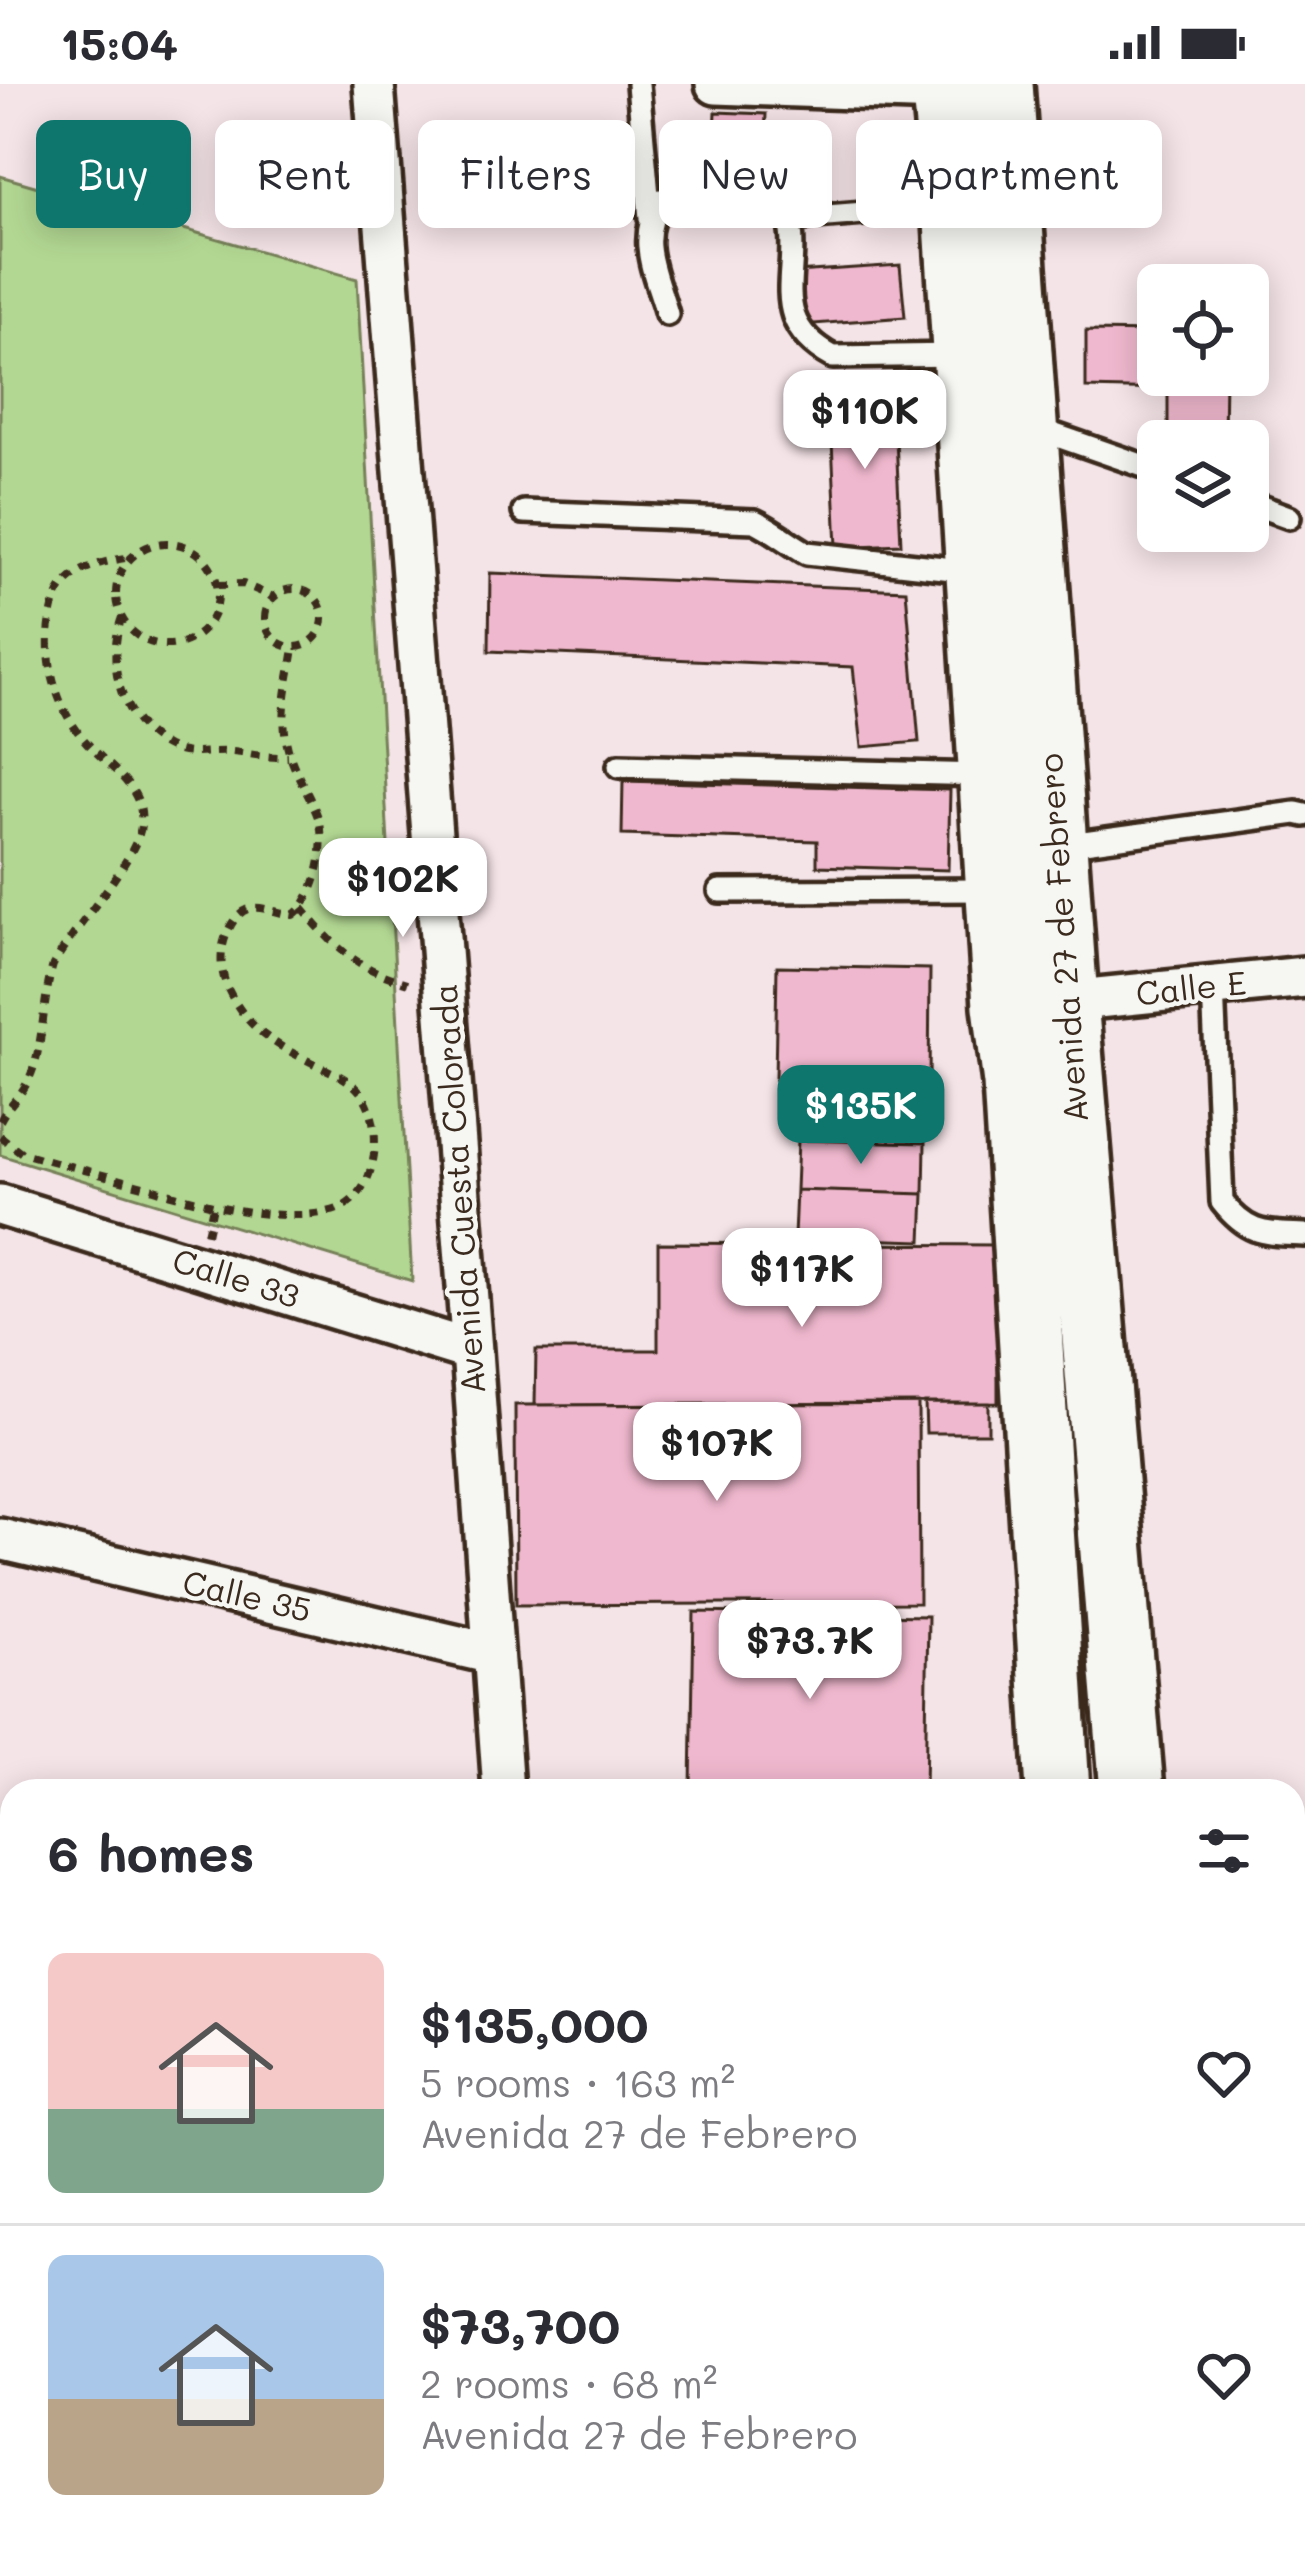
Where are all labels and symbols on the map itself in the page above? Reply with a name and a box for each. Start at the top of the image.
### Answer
pin: $110K [781,370,949,472]
street label: Avenida 27 de Febrero [1027,752,1096,1124]
pin: $102K [319,838,487,940]
street label: Calle E [1134,959,1248,1014]
street label: Avenida Cuesta Colorada [422,983,493,1396]
pin: $135K [777,1065,945,1167]
pin: $117K [718,1228,886,1330]
street label: Calle 33 [168,1237,305,1316]
pin: $107K [633,1402,801,1504]
street label: Calle 35 [179,1559,316,1630]
pin: $73.7K [712,1600,908,1702]

